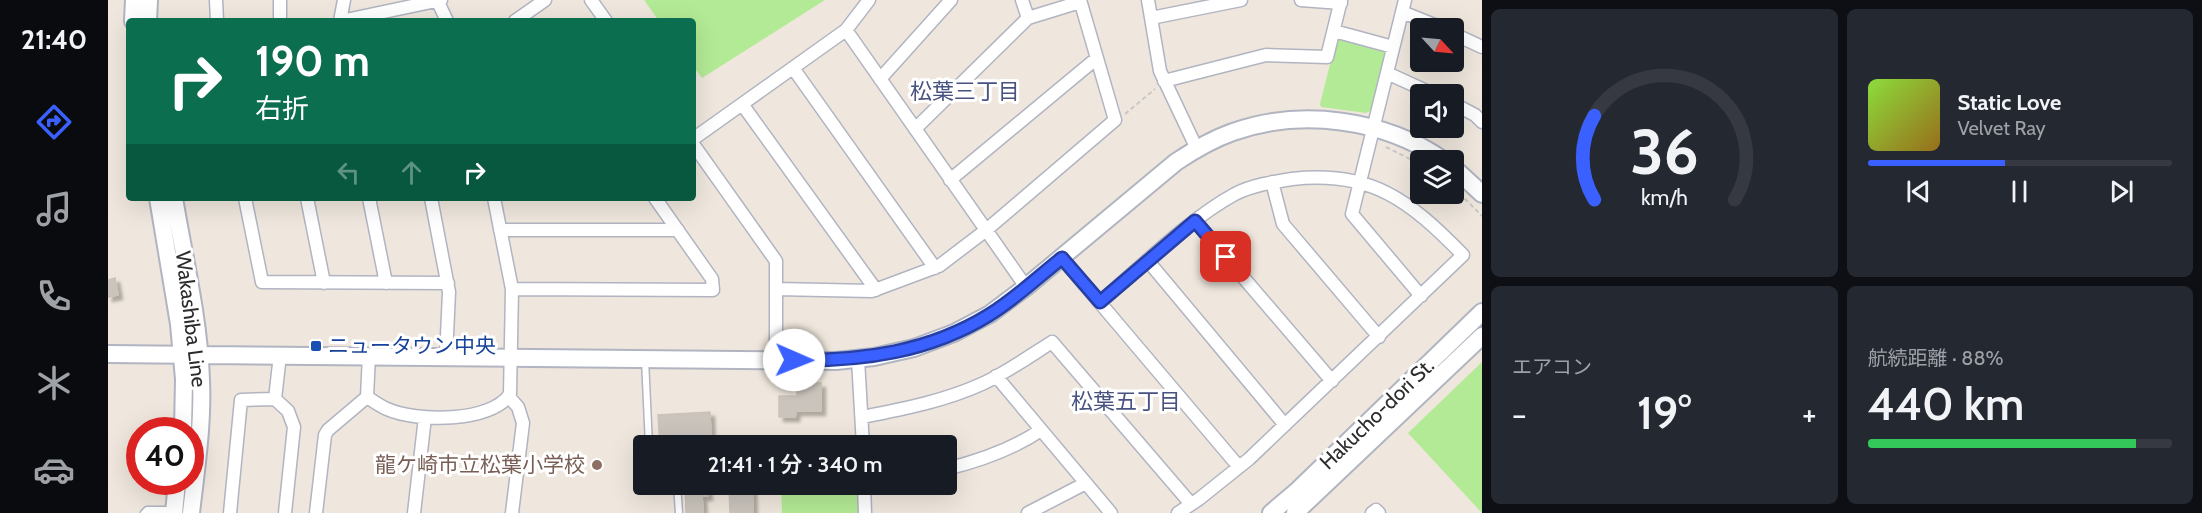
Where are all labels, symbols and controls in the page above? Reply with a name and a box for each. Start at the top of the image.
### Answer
north arrow [1410,18,1464,72]
map controls [1410,18,1464,204]
text: 21:40 [21,23,87,56]
text: 190 m [255,35,370,87]
icon: right [156,42,234,120]
district label: 松葉三丁目 [910,78,1020,105]
button: sound [1410,84,1464,138]
text: Static Love [1958,89,2061,116]
text: 右折 [255,92,309,125]
icon: directions [33,101,75,143]
text: 36 [1630,114,1699,190]
text: Velvet Ray [1958,116,2046,140]
button: layers [1410,150,1464,204]
icon: left [332,156,365,189]
icon: ahead [395,156,428,189]
icon: right [458,156,491,189]
icon: previous [1902,175,1935,208]
icon: pause [2003,175,2036,208]
icon: next [2105,175,2138,208]
text: km/h [1641,185,1688,211]
icon: music [33,188,75,230]
pin [1200,231,1251,282]
icon: arrive [1209,240,1242,273]
street label: Wakashiba Line [171,249,212,389]
icon: phone [33,275,75,317]
position arrow [762,328,826,392]
place label: ニュータウン中央 [328,333,496,358]
marker: ニュータウン中央 [309,339,323,353]
text: 航続距離 · 88% [1868,346,2003,370]
street label: Hakucho-dori St. [1314,353,1439,474]
text: エアコン [1512,355,1592,379]
icon: climate [33,362,75,404]
text: 440 km [1868,377,2024,431]
text: 19° [1637,386,1691,440]
district label: 松葉五丁目 [1071,388,1181,415]
text: − [1512,394,1527,434]
text: + [1802,394,1816,434]
speed limit sign: 40 [126,417,204,495]
icon: car [33,449,75,491]
text: 21:41 · 1 分 · 340 m [708,451,882,478]
place label: 龍ケ崎市立松葉小学校 [375,452,585,477]
marker: 龍ケ崎市立松葉小学校 [590,458,604,472]

